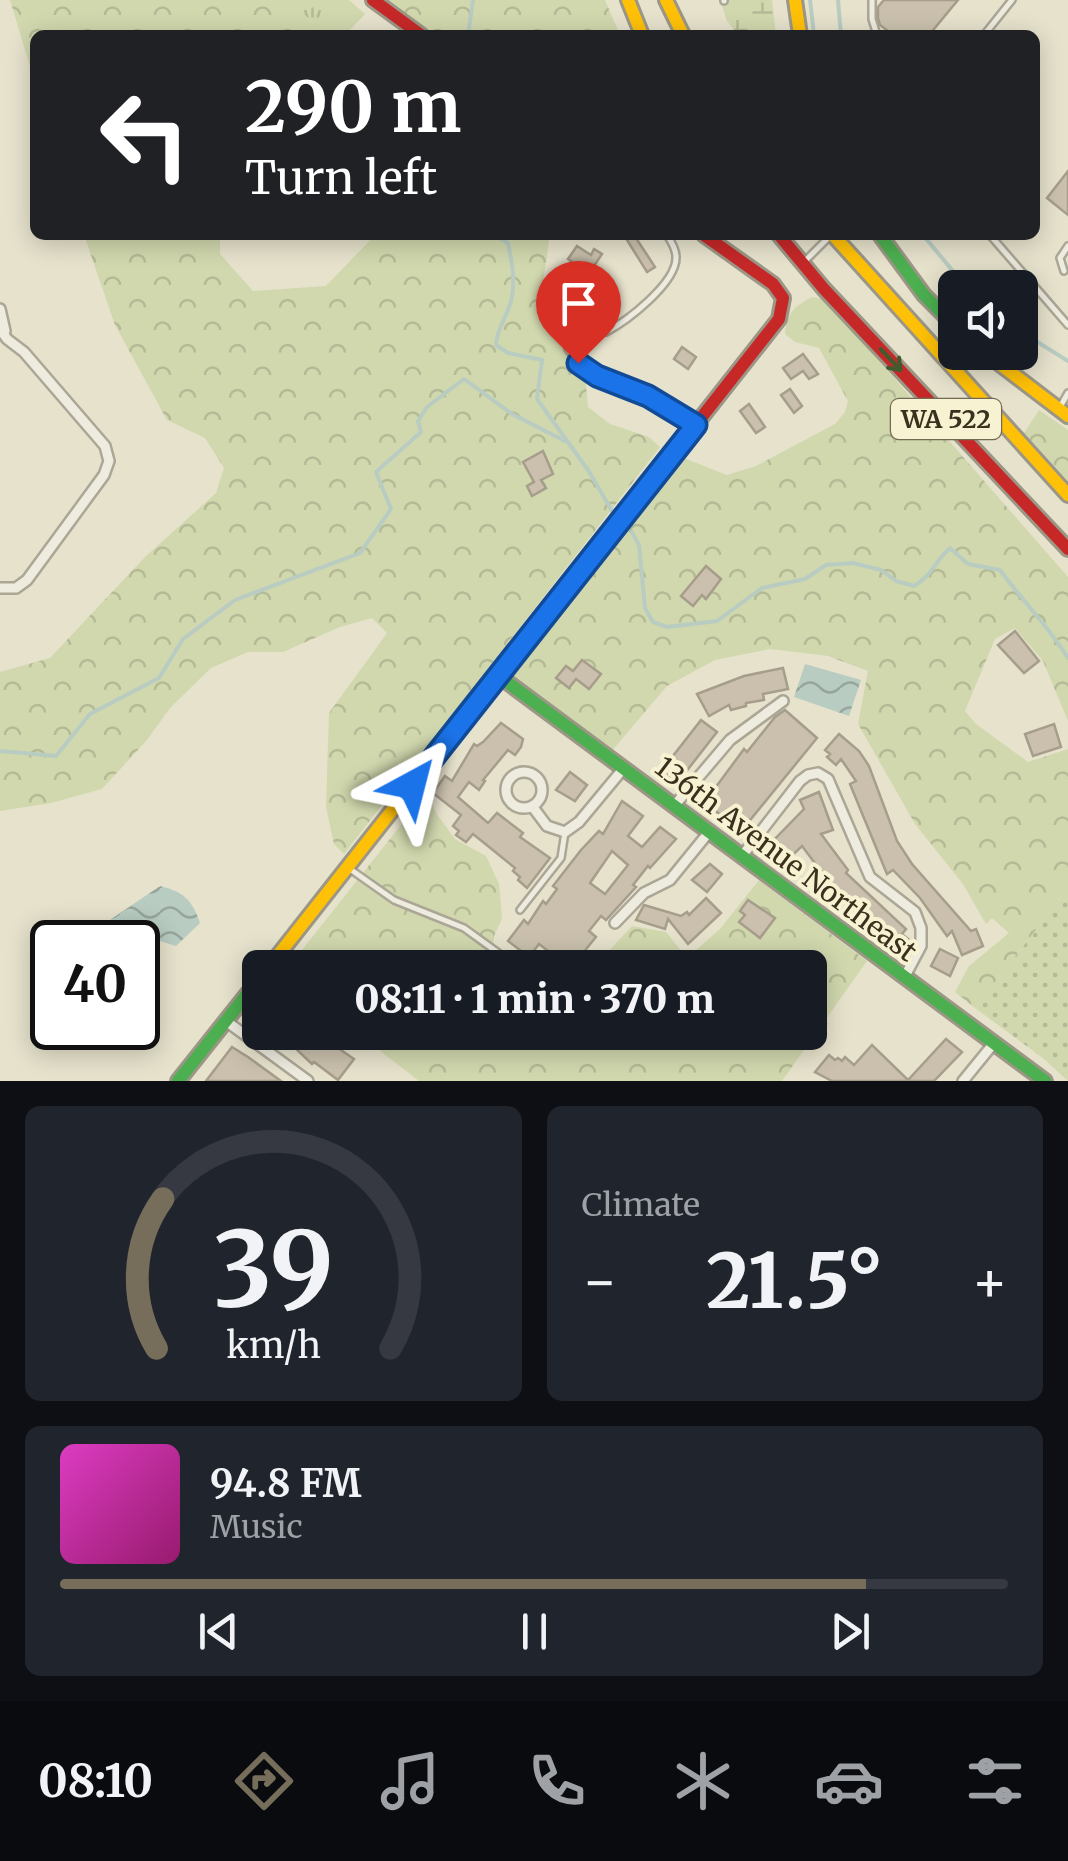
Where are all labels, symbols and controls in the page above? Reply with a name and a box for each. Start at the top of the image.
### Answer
text: 290 m [245,63,461,151]
icon: left [80,70,210,200]
text: Turn left [245,150,437,206]
pin [536,261,621,364]
map controls [938,270,1038,370]
button: sound [938,270,1038,370]
icon: arrive [551,276,606,331]
one-way arrow [879,348,903,372]
road number: WA 522 [891,399,1001,439]
position arrow [360,733,464,837]
street label: 136th Avenue Northeast [648,749,924,969]
speed limit sign: 40 [30,920,160,1050]
text: 08:11 · 1 min · 370 m [354,976,715,1023]
text: Climate [582,1185,700,1225]
text: 39 [213,1204,334,1334]
text: 21.5° [706,1234,883,1328]
text: − [582,1247,618,1316]
text: + [971,1247,1008,1316]
text: km/h [226,1323,321,1368]
text: 94.8 FM [210,1460,362,1507]
text: Music [210,1507,303,1547]
icon: previous [191,1604,246,1659]
icon: pause [507,1604,562,1659]
icon: next [823,1604,878,1659]
icon: directions [229,1746,299,1816]
icon: music [375,1746,445,1816]
icon: phone [522,1746,592,1816]
icon: climate [668,1746,738,1816]
icon: car [814,1746,884,1816]
icon: filters [960,1746,1030,1816]
text: 08:10 [38,1753,153,1809]

